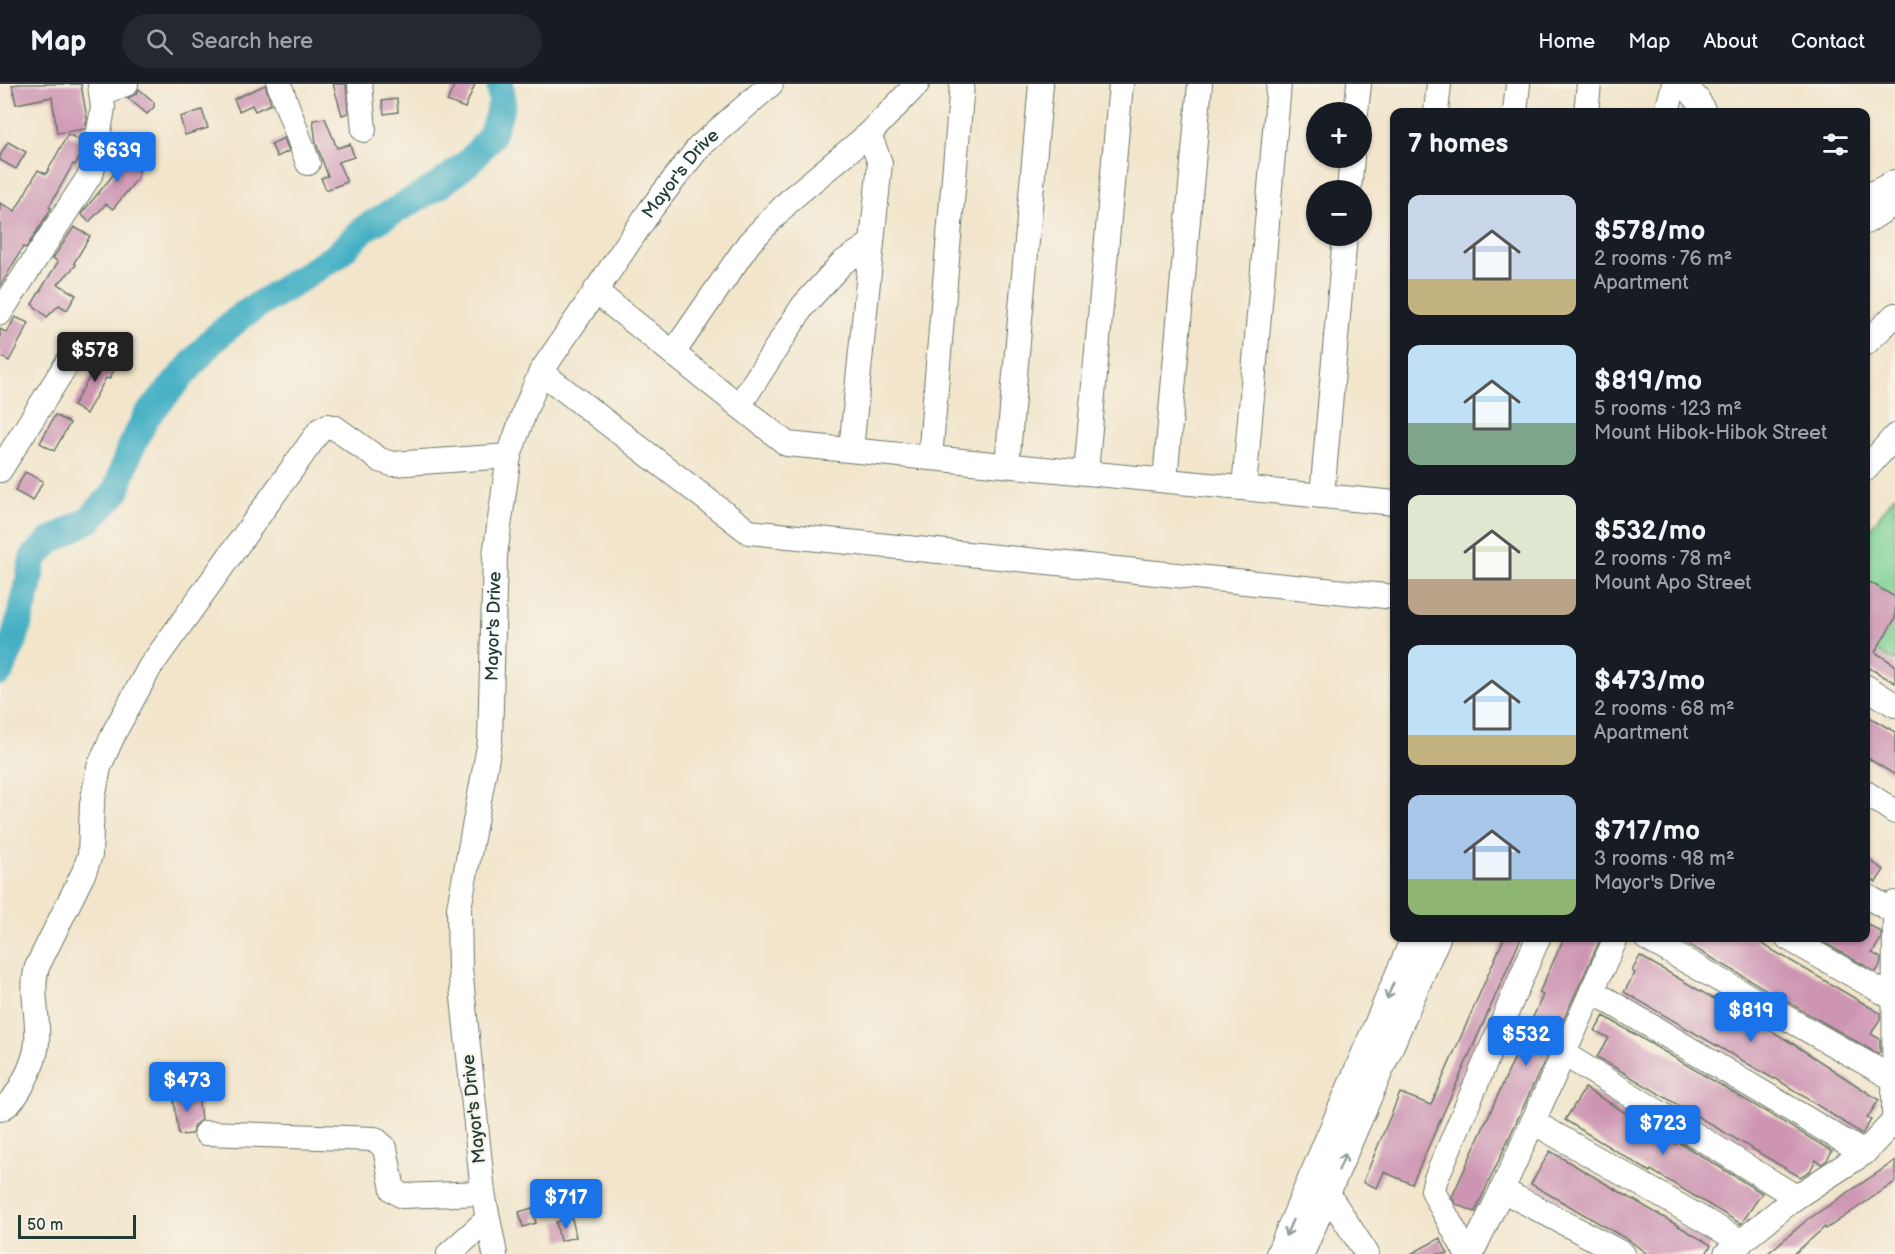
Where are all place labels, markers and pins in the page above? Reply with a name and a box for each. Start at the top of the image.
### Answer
pin: $639 [81,132,153,183]
pin: $578 [59,332,131,383]
pin: $819 [1715,992,1787,1043]
pin: $532 [1490,1016,1562,1067]
pin: $473 [151,1062,223,1113]
pin: $723 [1627,1105,1699,1156]
pin: $717 [530,1179,602,1230]

